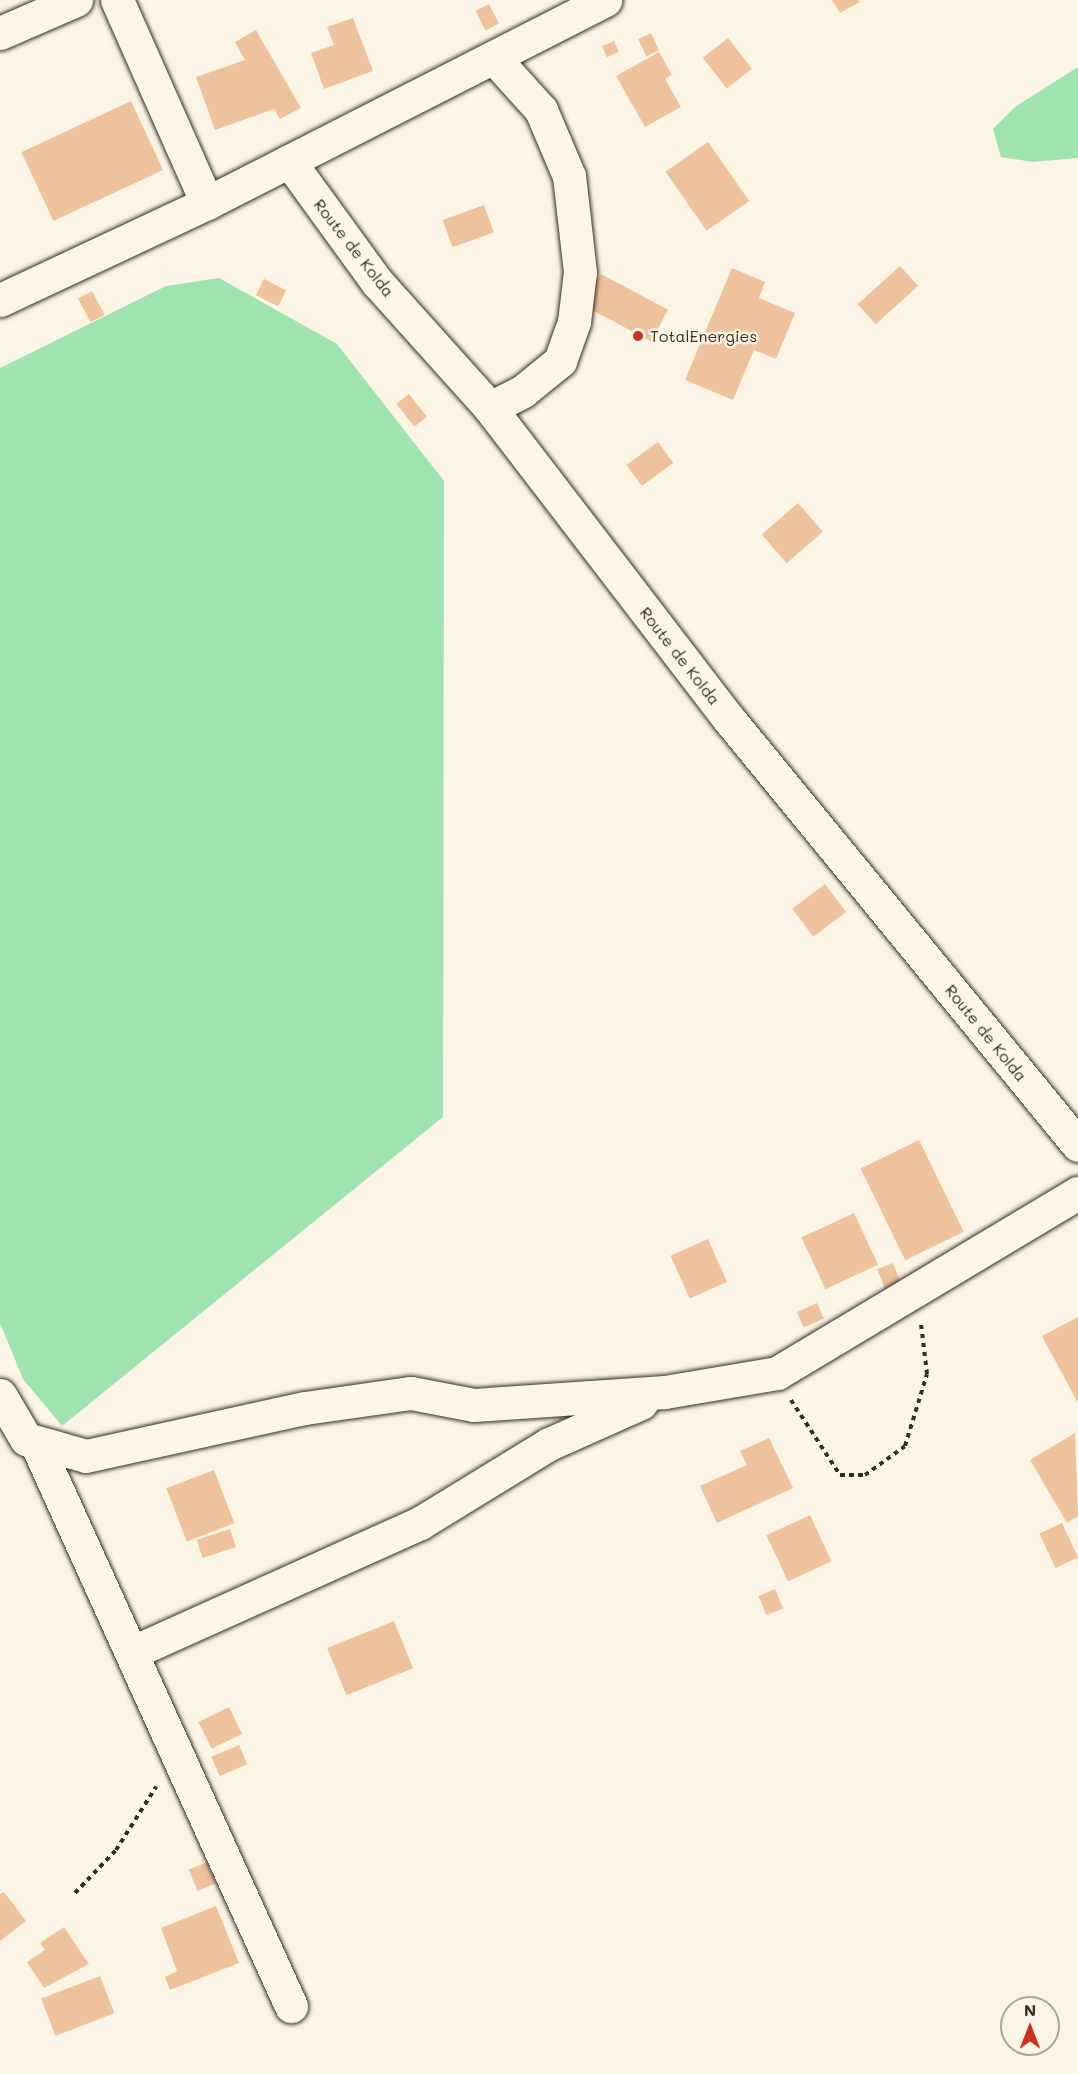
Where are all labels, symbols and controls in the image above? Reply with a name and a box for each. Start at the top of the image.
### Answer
street label: Route de Kolda [310,195,398,301]
place label: TotalEnergies [650,326,757,346]
marker: TotalEnergies [631,329,645,343]
street label: Route de Kolda [636,603,724,709]
street label: Route de Kolda [941,981,1031,1085]
north arrow [1000,1996,1060,2056]
text: N [1024,1999,1036,2020]

